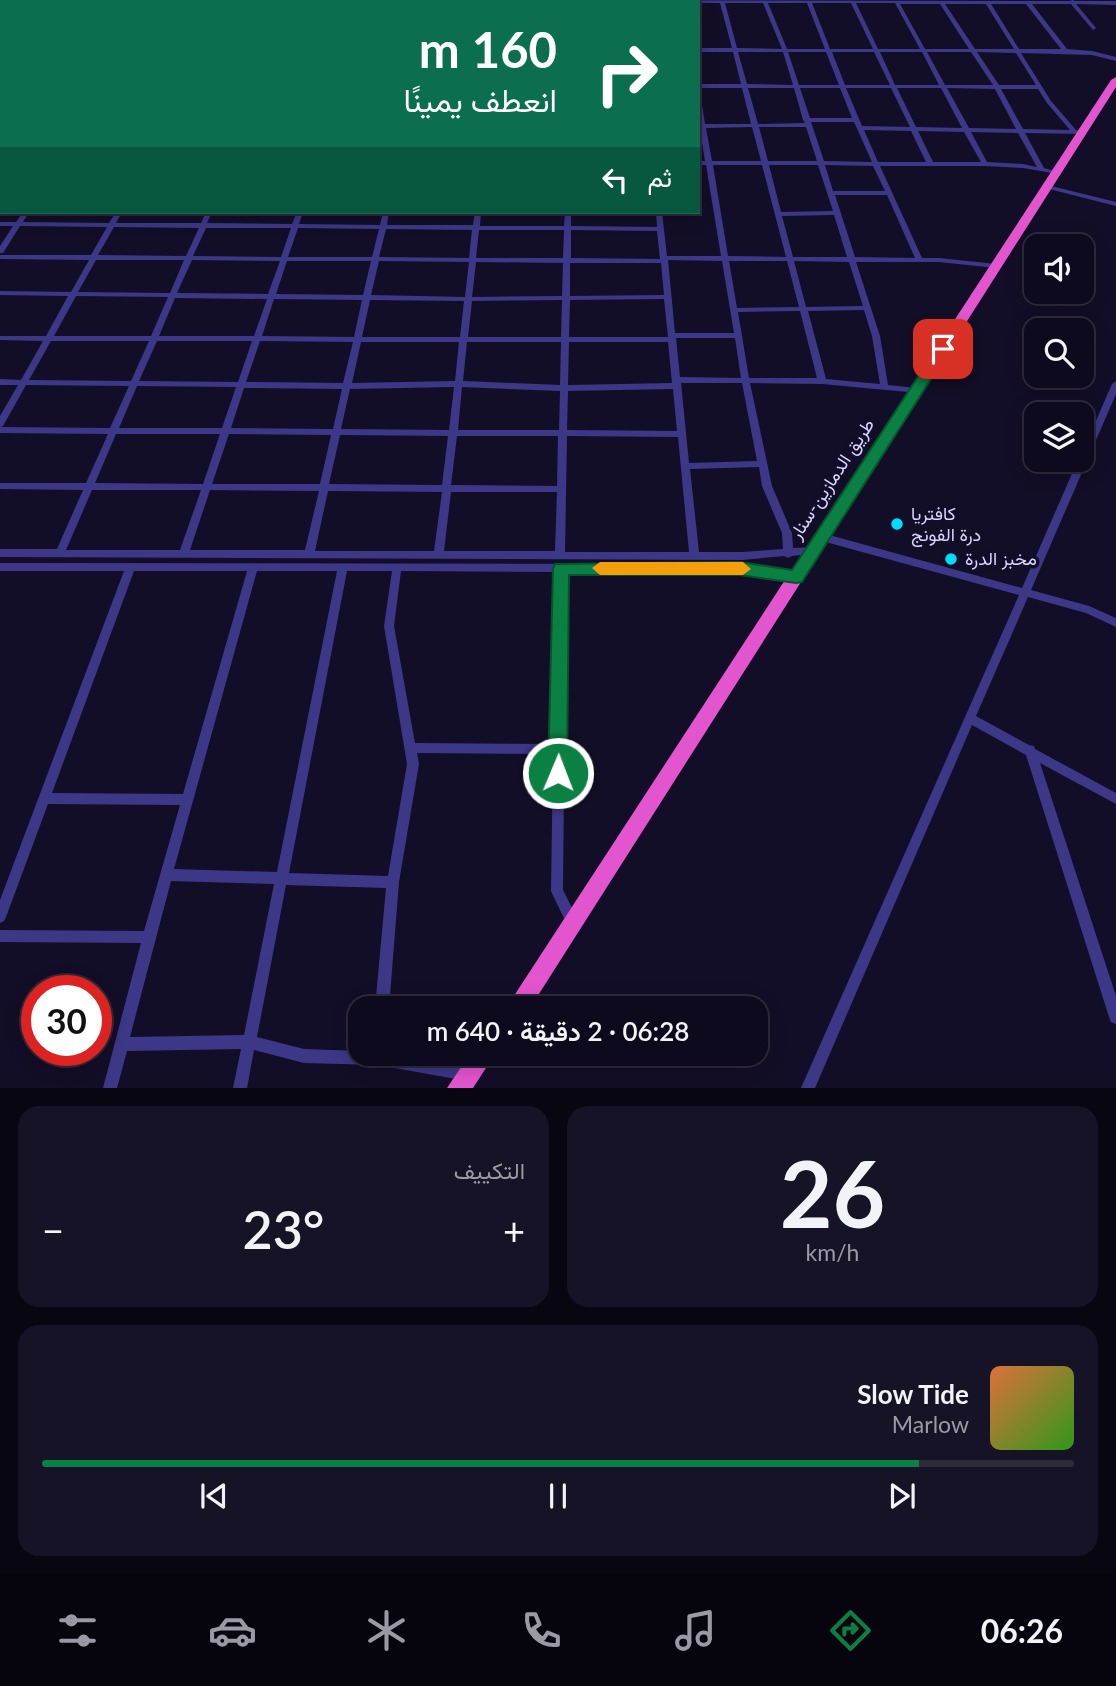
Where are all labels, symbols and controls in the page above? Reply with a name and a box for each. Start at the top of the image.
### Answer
text: 160 m [419,20,557,78]
icon: right [581,28,672,119]
text: انعطف يمينًا [404,80,557,119]
icon: left [596,161,634,199]
text: ثم [648,161,672,193]
map controls [1024,234,1094,472]
button: sound [1024,234,1094,304]
button: search [1024,318,1094,388]
pin [913,319,973,379]
icon: arrive [924,330,962,368]
button: layers [1024,402,1094,472]
street label: طريق الدمازين-سنار [783,414,879,544]
place label: كافتريا درة الفونج [911,502,981,547]
marker: كافتريا درة الفونج [889,516,905,532]
place label: مخبز الدرة [965,547,1037,570]
marker: مخبز الدرة [943,551,959,567]
position arrow [521,736,595,810]
speed limit sign: 30 [21,975,112,1066]
text: 06:28 · 2 دقيقة · 640 m [427,1015,689,1047]
text: 26 [780,1138,885,1247]
text: التكييف [454,1156,525,1184]
text: 23° [243,1198,324,1260]
text: − [42,1207,64,1253]
text: + [503,1207,525,1253]
text: km/h [806,1238,859,1266]
text: Slow Tide [857,1378,969,1410]
text: Marlow [892,1410,969,1438]
icon: previous [195,1477,233,1515]
icon: pause [539,1477,577,1515]
icon: next [883,1477,921,1515]
icon: filters [53,1606,102,1655]
icon: car [208,1606,257,1655]
icon: climate [362,1606,411,1655]
icon: phone [517,1606,566,1655]
icon: music [671,1606,720,1655]
icon: directions [826,1606,875,1655]
text: 06:26 [981,1611,1063,1650]

